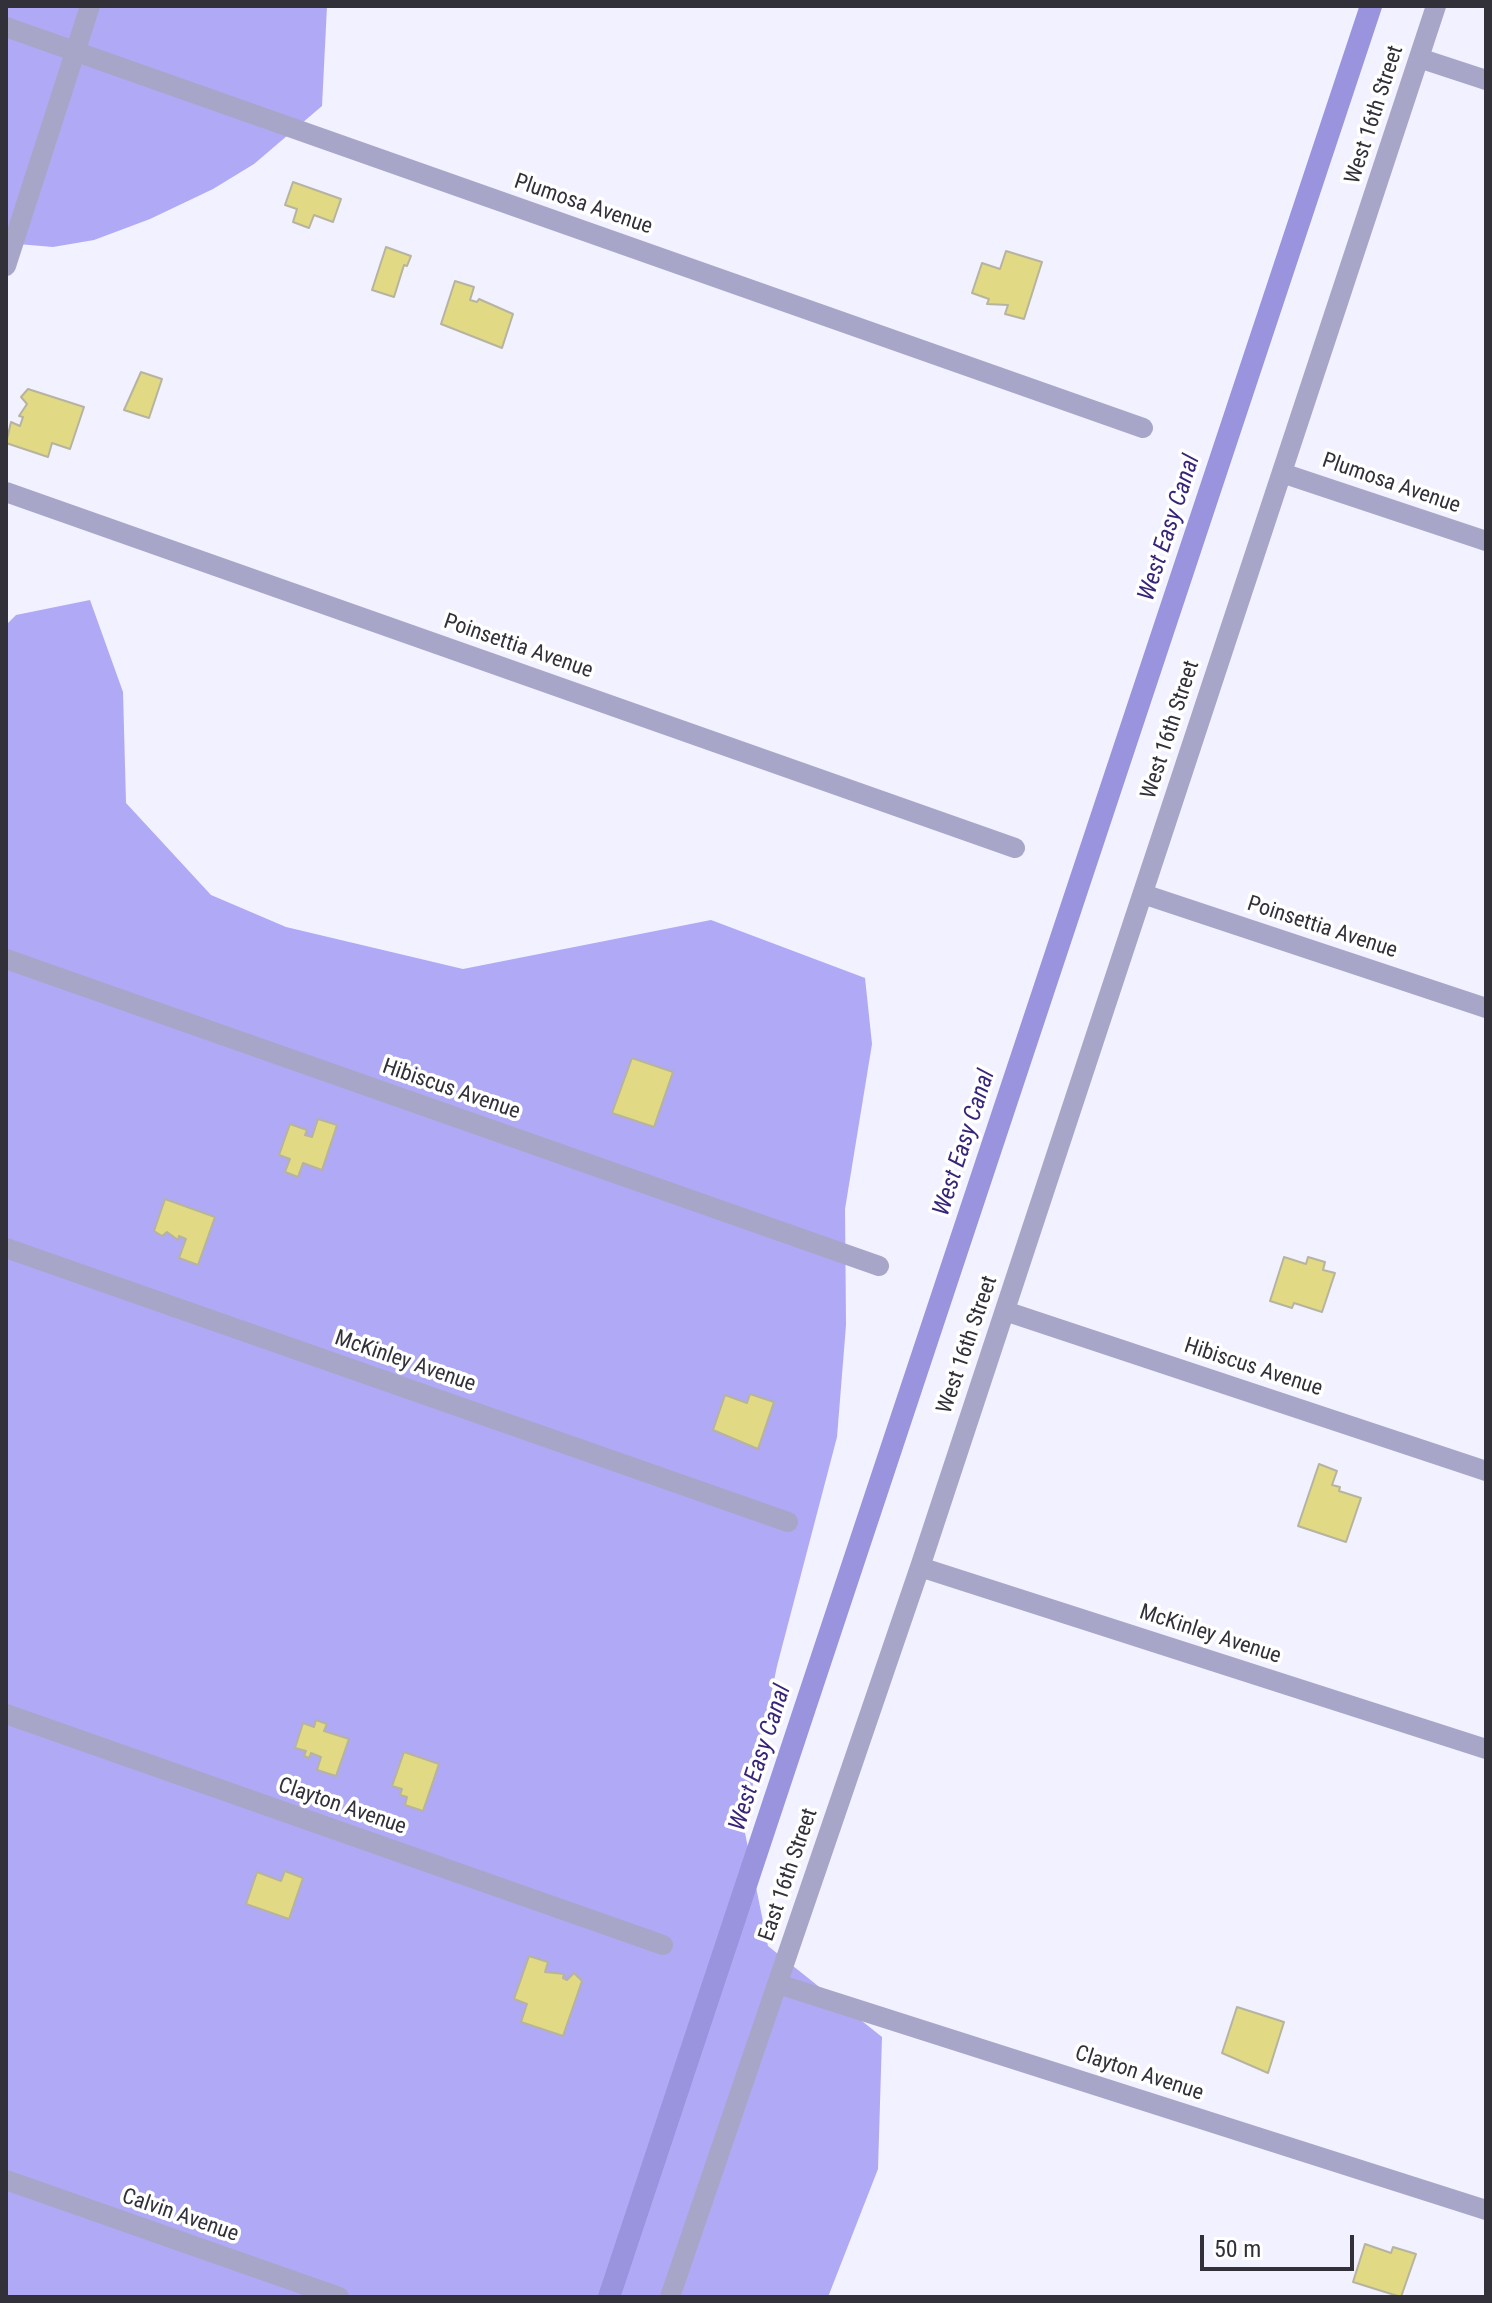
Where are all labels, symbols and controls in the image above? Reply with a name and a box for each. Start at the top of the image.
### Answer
street label: West 16th Street [1340,43,1410,187]
street label: Plumosa Avenue [510,169,656,241]
street label: Plumosa Avenue [1318,448,1464,520]
water label: West Easy Canal [1133,451,1207,605]
street label: Poinsettia Avenue [440,609,596,685]
street label: West 16th Street [1136,658,1206,802]
street label: Poinsettia Avenue [1244,891,1400,965]
street label: Hibiscus Avenue [379,1054,523,1126]
water label: West Easy Canal [928,1066,1002,1220]
street label: West 16th Street [932,1273,1004,1417]
street label: McKinley Avenue [331,1326,479,1398]
street label: Hibiscus Avenue [1181,1333,1325,1403]
street label: McKinley Avenue [1136,1600,1284,1670]
water label: West Easy Canal [724,1681,798,1835]
street label: Clayton Avenue [275,1773,409,1841]
street label: East 16th Street [754,1805,824,1945]
street label: Clayton Avenue [1071,2041,1207,2107]
street label: Calvin Avenue [118,2184,242,2248]
scale bar [1204,2219,1358,2269]
text: 50 m [1214,2235,1261,2263]

